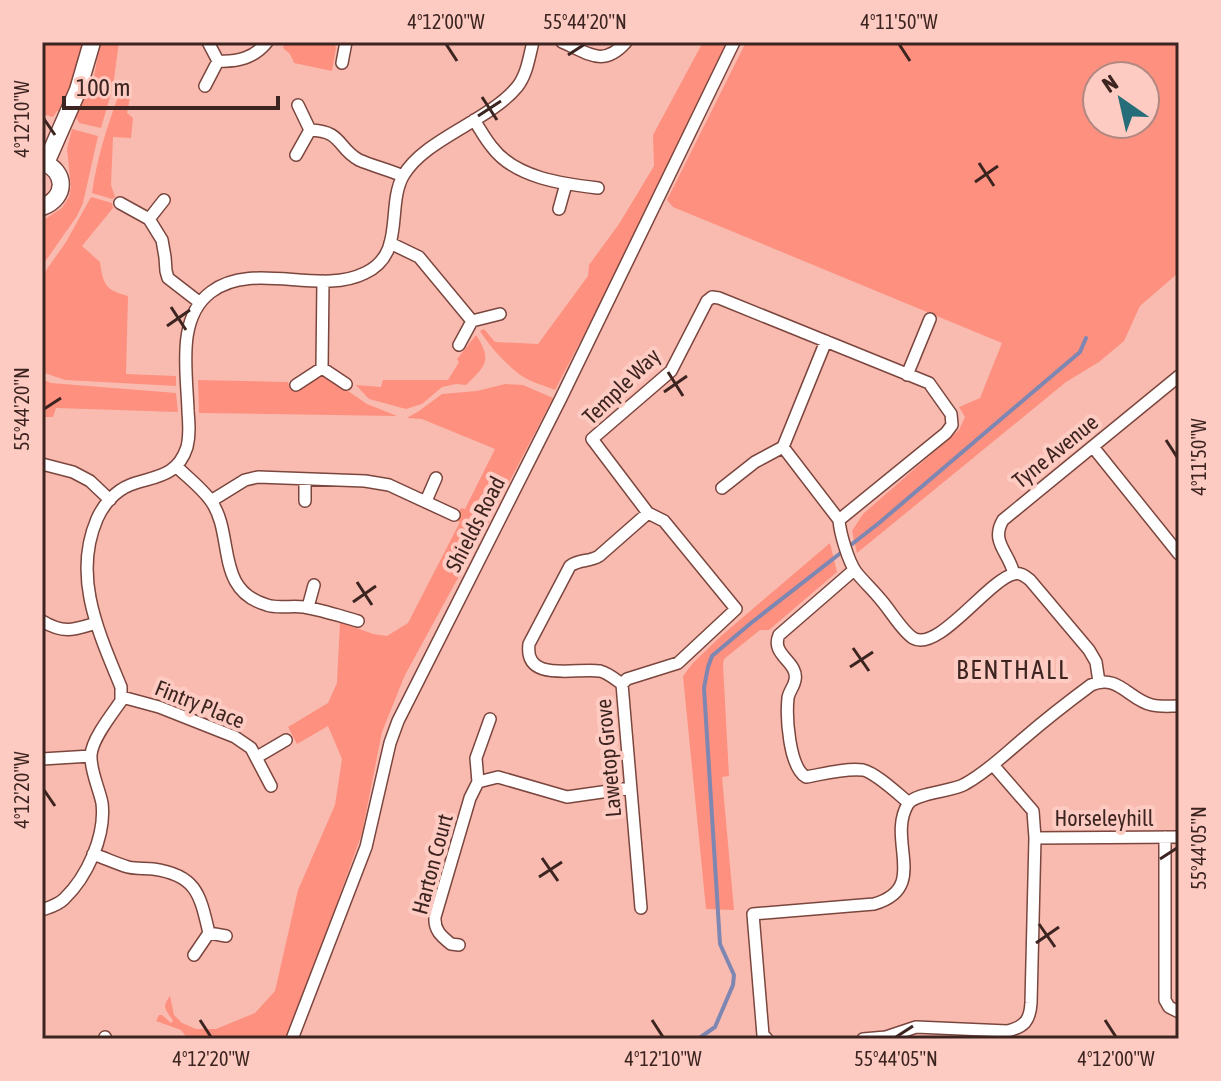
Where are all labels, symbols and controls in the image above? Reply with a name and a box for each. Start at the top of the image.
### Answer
text: 4°12'00"W [408,10,485,33]
text: 55°44'20"N [543,10,627,33]
text: 4°11'50"W [861,10,938,33]
scale bar [64,60,278,110]
north arrow [1081,60,1161,140]
text: N [1097,69,1122,98]
text: 100 m [76,74,130,101]
text: 4°12'10"W [10,80,33,157]
street label: Temple Way [577,343,665,429]
text: 55°44'20"N [10,367,33,451]
street label: Tyne Avenue [1007,409,1103,493]
text: 4°11'50"W [1187,418,1210,495]
street label: Shields Road [440,472,510,576]
district label: BENTHALL [956,655,1070,685]
street label: Fintry Place [151,674,249,734]
street label: Lawetop Grove [590,698,626,818]
text: 4°12'20"W [10,751,33,828]
street label: Horseleyhill [1054,805,1154,831]
text: 55°44'05"N [1187,806,1210,890]
street label: Harton Court [406,811,458,917]
text: 4°12'20"W [173,1047,250,1070]
text: 4°12'10"W [625,1047,702,1070]
text: 55°44'05"N [854,1047,938,1070]
text: 4°12'00"W [1078,1047,1155,1070]

